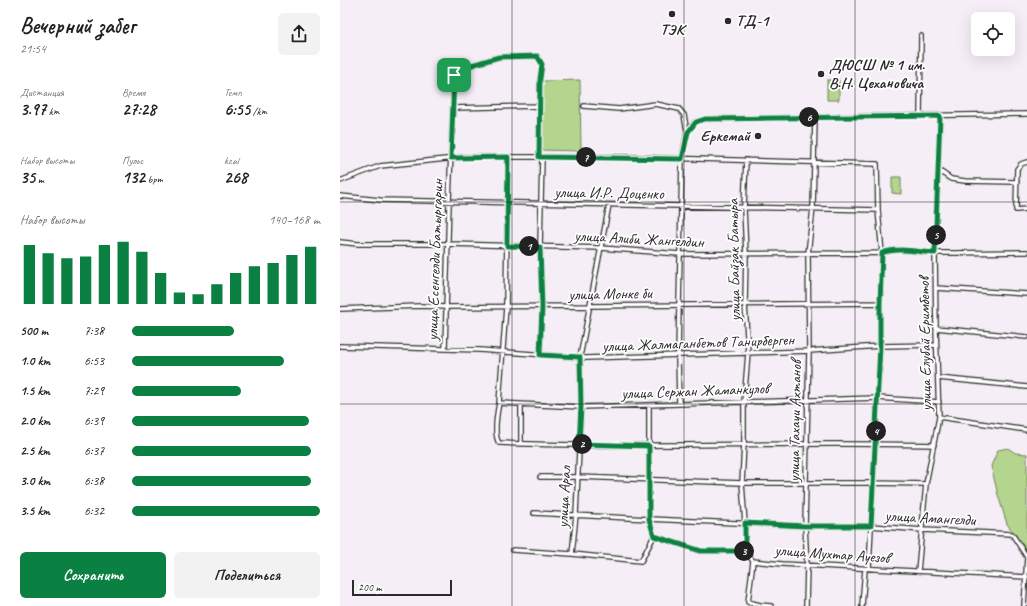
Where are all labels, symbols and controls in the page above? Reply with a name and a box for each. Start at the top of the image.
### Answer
marker: ТЭК [667,9,677,19]
place label: ТД-1 [736,11,770,31]
text: Вечерний забег [20,12,135,40]
map controls [971,12,1015,56]
button: locate [971,12,1015,56]
button: share [278,13,320,55]
marker: ТД-1 [723,16,733,26]
place label: ТЭК [660,20,688,40]
text: 21:54 [20,41,46,57]
place label: ДЮСШ № 1 им. В.Н. Цехановича [829,55,925,93]
pin [437,58,471,92]
icon: arrive [443,64,465,86]
marker: ДЮСШ № 1 им. В.Н. Цехановича [816,69,826,79]
text: Дистанция [20,85,64,99]
text: Время [122,85,145,99]
text: Темп [224,85,242,99]
text: 3.97 [20,99,46,120]
text: 27:28 [122,99,156,120]
text: 6:55 [224,99,250,120]
text: km [46,104,59,118]
text: /km [250,104,267,118]
pin: 6 [799,107,819,127]
text: 6 [806,110,812,124]
place label: Еркемай [700,126,751,146]
marker: Еркемай [753,131,763,141]
pin: 7 [576,147,596,167]
text: 7 [584,150,588,164]
text: Набор высоты [20,153,75,167]
text: Пульс [122,153,143,167]
text: kcal [224,153,239,167]
text: 35 [20,167,35,188]
text: 132 [122,167,145,188]
text: 268 [224,167,247,188]
text: m [35,172,44,186]
text: bpm [145,172,163,186]
street label: улица Есенгелди Батыргарин [422,177,448,342]
street label: улица И.Р. Доценко [553,182,665,204]
street label: улица Байзак Батыра [723,198,745,322]
text: Набор высоты [20,212,85,228]
text: 140–168 m [269,212,320,228]
pin: 5 [926,225,946,245]
street label: улица Алиби Жангелдин [573,226,706,252]
text: 5 [934,228,938,242]
pin: 1 [519,236,539,256]
text: 1 [527,239,531,253]
street label: улица Елубай Еримбетов [914,273,936,412]
street label: улица Монке би [567,283,653,305]
text: 500 m [20,323,48,339]
text: 7:38 [84,323,104,339]
street label: улица Жалмаганбетов Танирберген [601,330,796,356]
text: 1.0 km [20,353,50,369]
text: 6:53 [84,353,104,369]
street label: улица Тахауи Ахтанов [784,356,806,483]
street label: улица Сержан Жаманкулов [620,378,773,404]
text: 1.5 km [20,383,50,399]
text: 7:29 [84,383,104,399]
text: 2.0 km [20,413,50,429]
text: 6:39 [84,413,104,429]
pin: 4 [866,421,886,441]
text: 4 [874,424,878,438]
pin: 2 [572,434,592,454]
text: 2 [580,437,584,451]
text: 2.5 km [20,443,50,459]
text: 6:37 [84,443,104,459]
street label: улица Арал [552,464,576,529]
text: 3.0 km [20,473,50,489]
text: 6:38 [84,473,104,489]
text: 3.5 km [20,503,50,519]
text: 6:32 [84,503,104,519]
street label: улица Амангелди [883,506,977,530]
street label: улица Мухтар Ауезов [773,540,894,568]
pin: 3 [734,541,754,561]
text: 3 [742,544,746,558]
button: Сохранить [20,552,166,598]
button: Поделиться [174,552,320,598]
scale bar [352,578,452,597]
text: 200 m [358,580,382,594]

